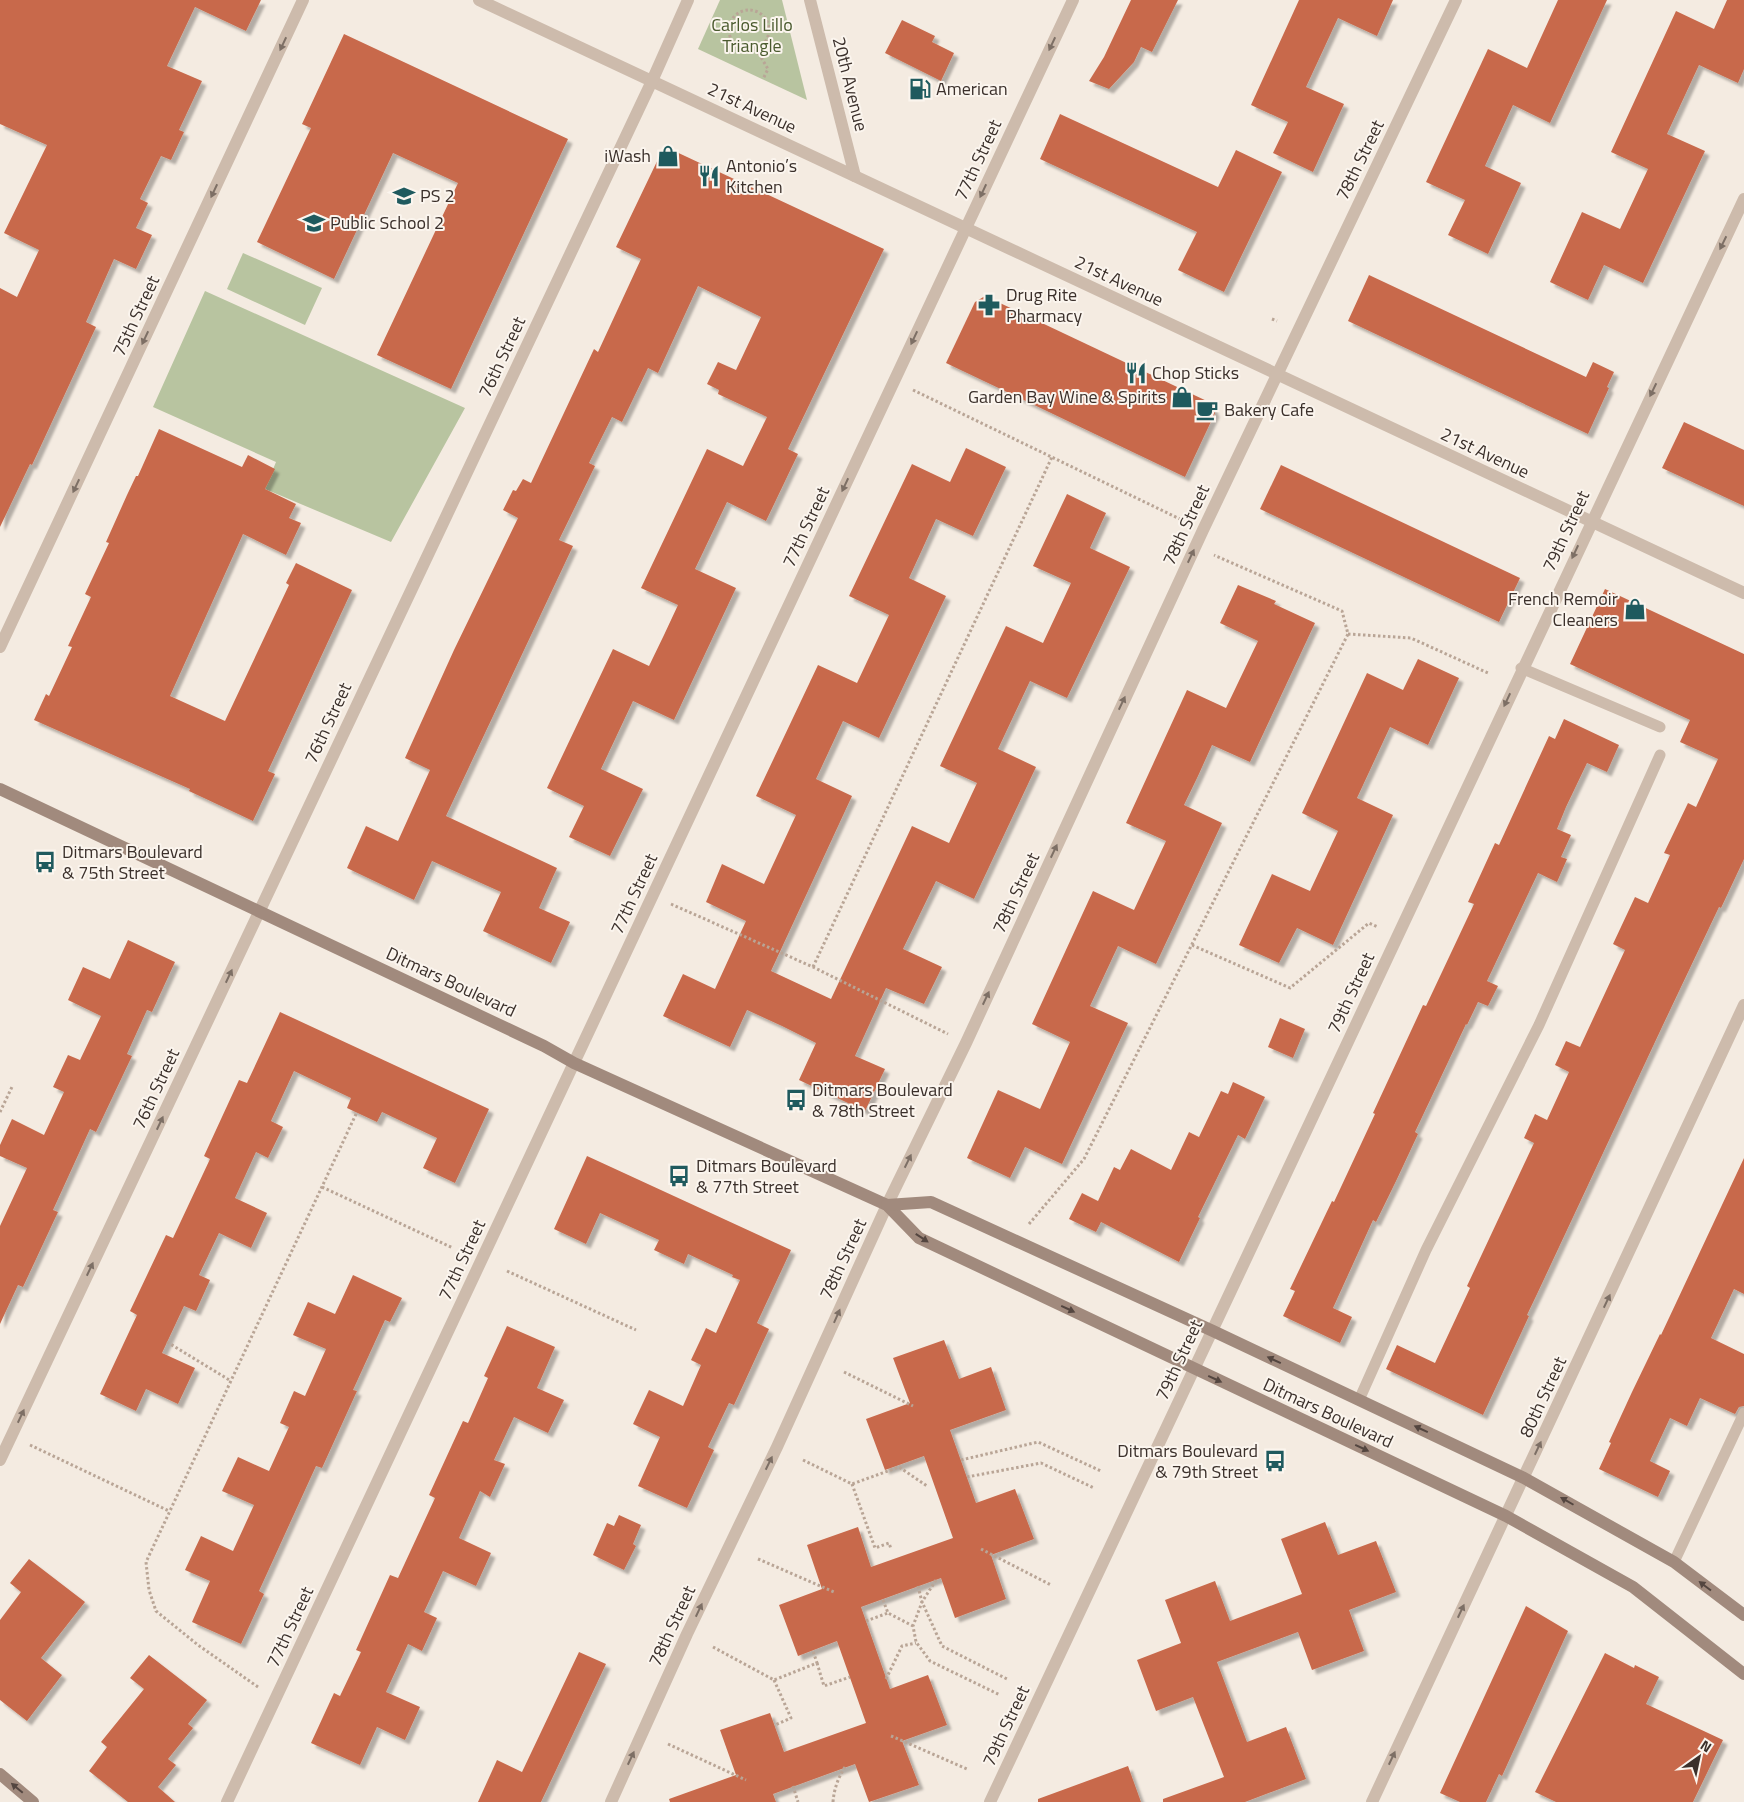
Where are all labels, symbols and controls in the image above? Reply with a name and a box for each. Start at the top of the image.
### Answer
park label: Carlos Lillo Triangle [711,11,793,59]
street label: 20th Avenue [826,34,875,134]
one-way arrow [278,37,286,51]
one-way arrow [1048,37,1056,51]
street label: 21st Avenue [703,75,801,140]
place label: American [936,75,1008,102]
fuel station icon: American [907,76,933,102]
street label: 77th Street [947,114,1008,205]
street label: 78th Street [1328,114,1391,205]
place label: iWash [604,142,651,169]
shop icon: iWash [655,143,681,169]
place label: Antonio’s Kitchen [726,152,797,200]
restaurant icon: Antonio’s Kitchen [696,163,722,189]
place label: PS 2 [420,182,454,209]
school or university icon: PS 2 [391,183,417,209]
one-way arrow [209,184,217,198]
one-way arrow [979,184,987,198]
place label: Public School 2 [330,209,444,236]
school or university icon: Public School 2 [301,210,327,236]
one-way arrow [1719,236,1727,250]
street label: 21st Avenue [1070,248,1168,313]
street label: 75th Street [105,270,166,361]
place label: Drug Rite Pharmacy [1006,281,1082,329]
pharmacy icon: Drug Rite Pharmacy [976,292,1002,318]
street label: 76th Street [471,311,532,402]
one-way arrow [140,331,149,346]
one-way arrow [910,331,918,345]
place label: Chop Sticks [1152,359,1239,386]
restaurant icon: Chop Sticks [1123,360,1149,386]
place label: Garden Bay Wine & Spirits [968,383,1166,410]
one-way arrow [1648,383,1656,397]
shop icon: Garden Bay Wine & Spirits [1169,384,1195,410]
place label: Bakery Cafe [1224,396,1314,423]
cafe icon: Bakery Cafe [1194,397,1220,423]
street label: 21st Avenue [1436,420,1534,485]
one-way arrow [71,478,80,493]
one-way arrow [841,478,849,492]
street label: 78th Street [1155,479,1216,570]
street label: 77th Street [775,481,836,572]
street label: 79th Street [1535,485,1596,576]
one-way arrow [1571,545,1579,559]
one-way arrow [1187,549,1195,563]
place label: French Remoir Cleaners [1508,585,1618,633]
shop icon: French Remoir Cleaners [1622,596,1648,622]
street label: 76th Street [297,677,358,768]
one-way arrow [1502,693,1510,707]
one-way arrow [1119,696,1127,710]
place label: Ditmars Boulevard & 75th Street [62,838,203,886]
one-way arrow [1051,844,1059,858]
street label: 78th Street [985,847,1046,938]
street label: 77th Street [603,848,664,939]
bus stop icon: Ditmars Boulevard & 75th Street [32,849,58,875]
street label: Ditmars Boulevard [382,940,521,1024]
street label: 79th Street [1320,947,1381,1038]
one-way arrow [225,969,233,983]
one-way arrow [983,991,991,1005]
street label: 76th Street [125,1043,186,1134]
place label: Ditmars Boulevard & 78th Street [812,1076,953,1124]
bus stop icon: Ditmars Boulevard & 78th Street [783,1087,809,1113]
one-way arrow [155,1115,164,1130]
place label: Ditmars Boulevard & 77th Street [696,1152,837,1200]
one-way arrow [905,1154,913,1168]
bus stop icon: Ditmars Boulevard & 77th Street [666,1163,692,1189]
street label: 78th Street [812,1213,873,1304]
street label: 77th Street [431,1214,492,1305]
one-way arrow [915,1234,929,1243]
one-way arrow [86,1262,94,1277]
one-way arrow [1603,1294,1611,1308]
one-way arrow [1061,1305,1075,1313]
one-way arrow [833,1309,841,1323]
street label: 79th Street [1148,1314,1209,1405]
street label: 80th Street [1512,1351,1573,1442]
one-way arrow [1267,1356,1281,1364]
street label: Ditmars Boulevard [1259,1371,1398,1455]
one-way arrow [1208,1375,1222,1383]
one-way arrow [17,1409,25,1423]
one-way arrow [1414,1425,1428,1433]
place label: Ditmars Boulevard & 79th Street [1117,1437,1259,1485]
one-way arrow [1534,1441,1542,1455]
one-way arrow [1355,1444,1369,1452]
bus stop icon: Ditmars Boulevard & 79th Street [1262,1448,1288,1474]
one-way arrow [765,1456,773,1471]
one-way arrow [1559,1497,1574,1505]
street label: 78th Street [641,1580,702,1671]
street label: 77th Street [259,1581,320,1672]
one-way arrow [1698,1581,1712,1591]
one-way arrow [695,1603,703,1617]
one-way arrow [1457,1604,1465,1618]
street label: 79th Street [975,1680,1036,1771]
north arrow [1674,1732,1724,1782]
text: N [1697,1734,1716,1757]
one-way arrow [628,1751,636,1765]
one-way arrow [1389,1751,1397,1765]
one-way arrow [11,1782,23,1794]

